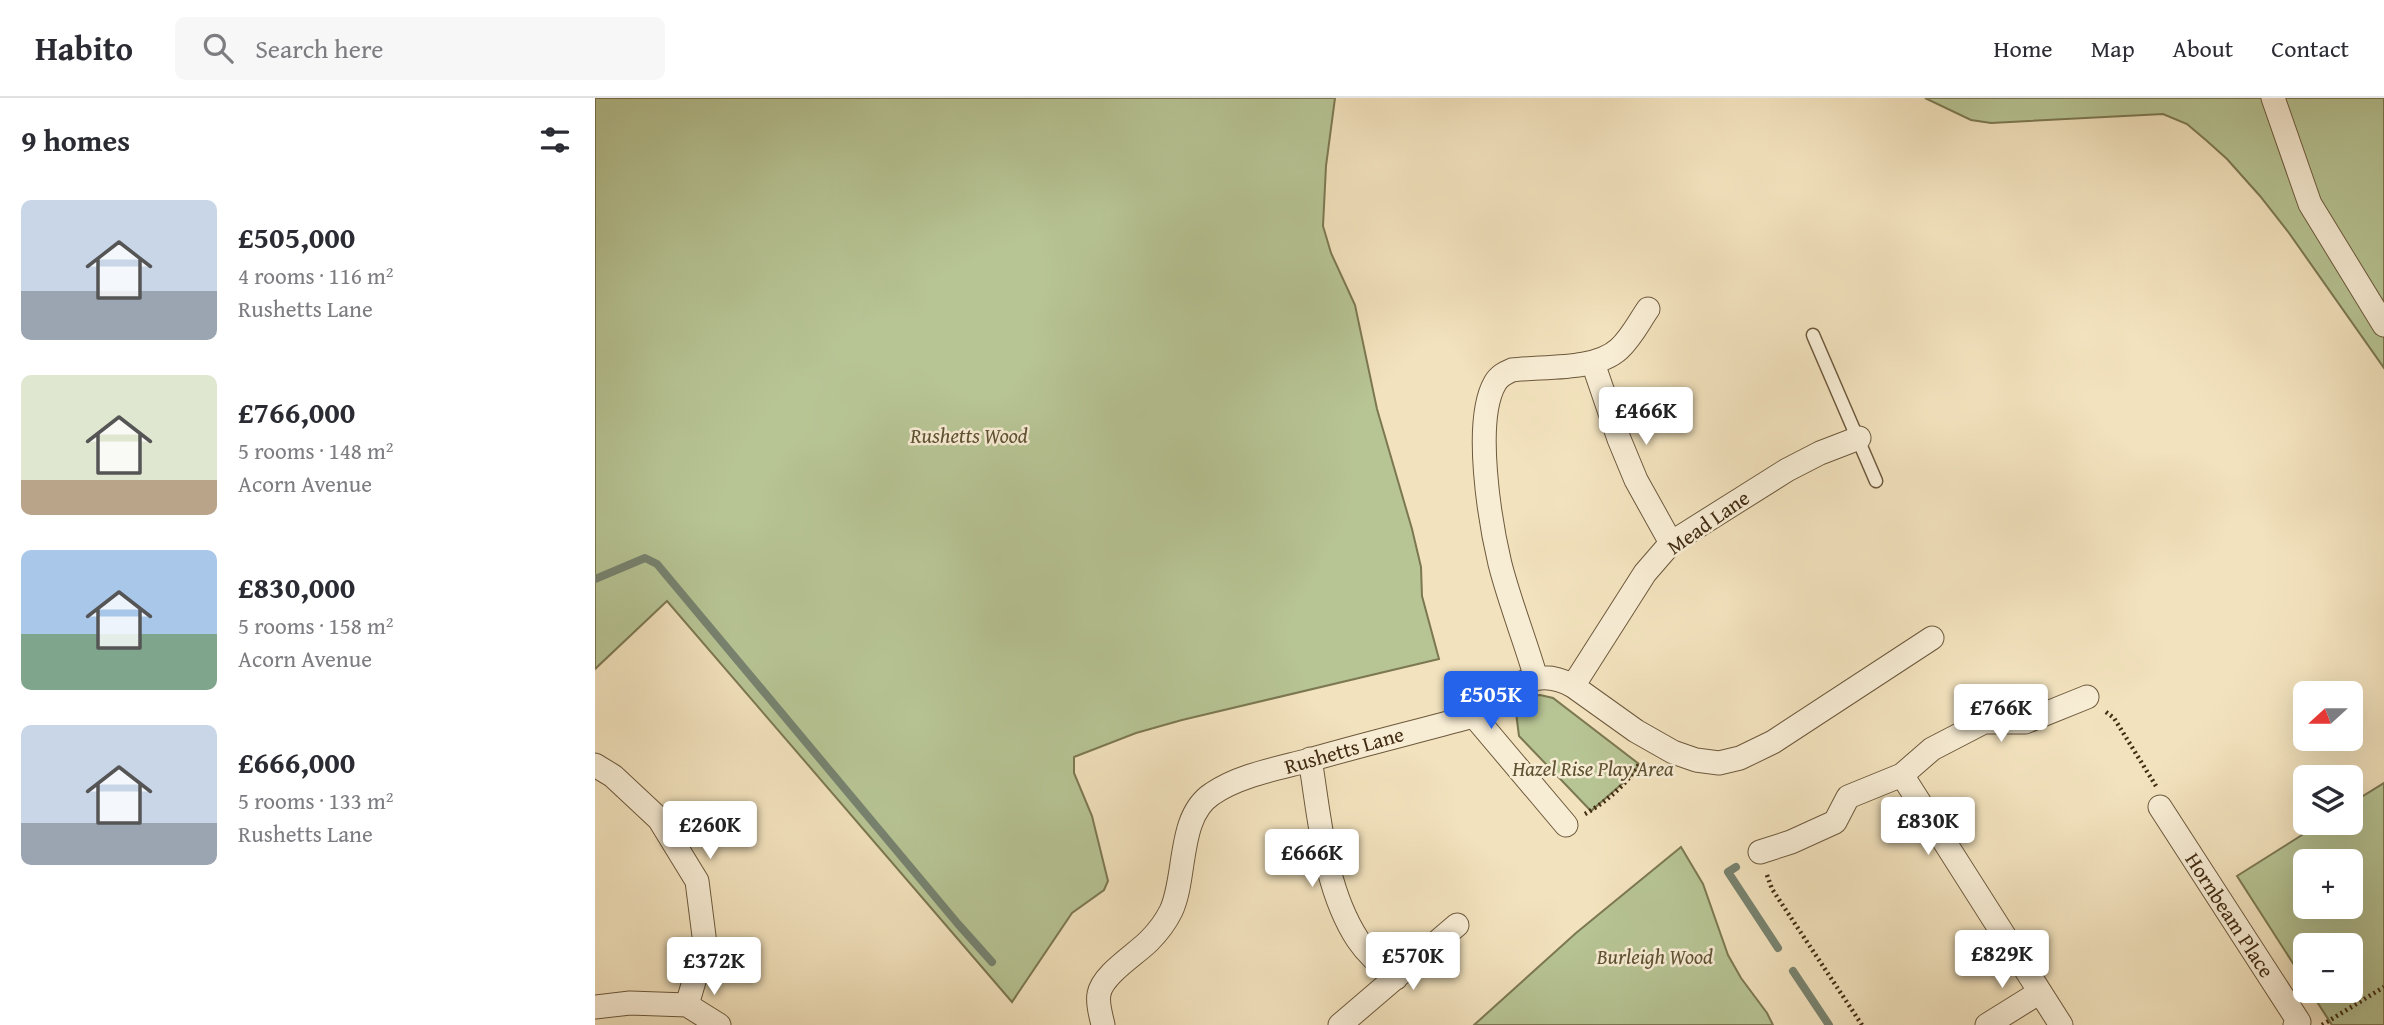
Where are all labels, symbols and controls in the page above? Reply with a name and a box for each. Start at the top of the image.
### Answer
search box [175,17,665,80]
text: Habito [35,24,133,72]
icon: search [199,29,237,67]
text: Search here [255,29,383,68]
text: Home [1994,31,2053,66]
text: Map [2091,31,2135,66]
text: About [2173,31,2233,66]
text: Contact [2271,31,2349,66]
text: 9 homes [21,118,130,162]
icon: filters [536,121,574,159]
text: £505,000 [238,215,355,259]
icon: home [77,228,161,312]
text: 4 rooms · 116 m² [238,259,393,292]
text: Rushetts Lane [238,292,373,325]
pin: £466K [1597,388,1695,447]
text: £766,000 [238,390,355,434]
text: £466K [1615,393,1677,426]
icon: home [77,403,161,487]
park label: Rushetts Wood [909,420,1028,451]
text: 5 rooms · 148 m² [238,434,393,467]
text: Acorn Avenue [238,467,372,500]
street label: Mead Lane [1660,482,1756,562]
text: £830,000 [238,565,355,609]
icon: home [77,578,161,662]
text: 5 rooms · 158 m² [238,609,393,642]
text: Acorn Avenue [238,642,372,675]
pin: £505K [1442,672,1540,731]
text: £505K [1460,677,1522,710]
north arrow [2293,681,2363,751]
map controls [2293,681,2363,1003]
pin: £766K [1952,684,2050,744]
text: £766K [1970,690,2032,723]
street label: Rushetts Lane [1281,718,1408,782]
text: £666,000 [238,740,355,784]
icon: home [77,753,161,837]
park label: Hazel Rise Play Area [1511,753,1674,784]
button: layers [2293,765,2363,835]
text: 5 rooms · 133 m² [238,784,393,817]
pin: £830K [1879,798,1977,857]
pin: £260K [661,802,759,861]
text: £830K [1897,803,1959,836]
text: £260K [679,807,741,840]
text: Rushetts Lane [238,817,373,850]
pin: £666K [1263,830,1361,889]
text: £666K [1281,835,1343,868]
street label: Hornbeam Place [2178,846,2282,984]
button: + [2293,849,2363,919]
pin: £829K [1953,930,2051,990]
pin: £570K [1364,932,1462,992]
button: − [2293,933,2363,1003]
text: £829K [1971,936,2033,969]
pin: £372K [665,937,763,997]
text: £570K [1382,938,1444,971]
park label: Burleigh Wood [1596,941,1713,972]
text: £372K [683,943,745,976]

